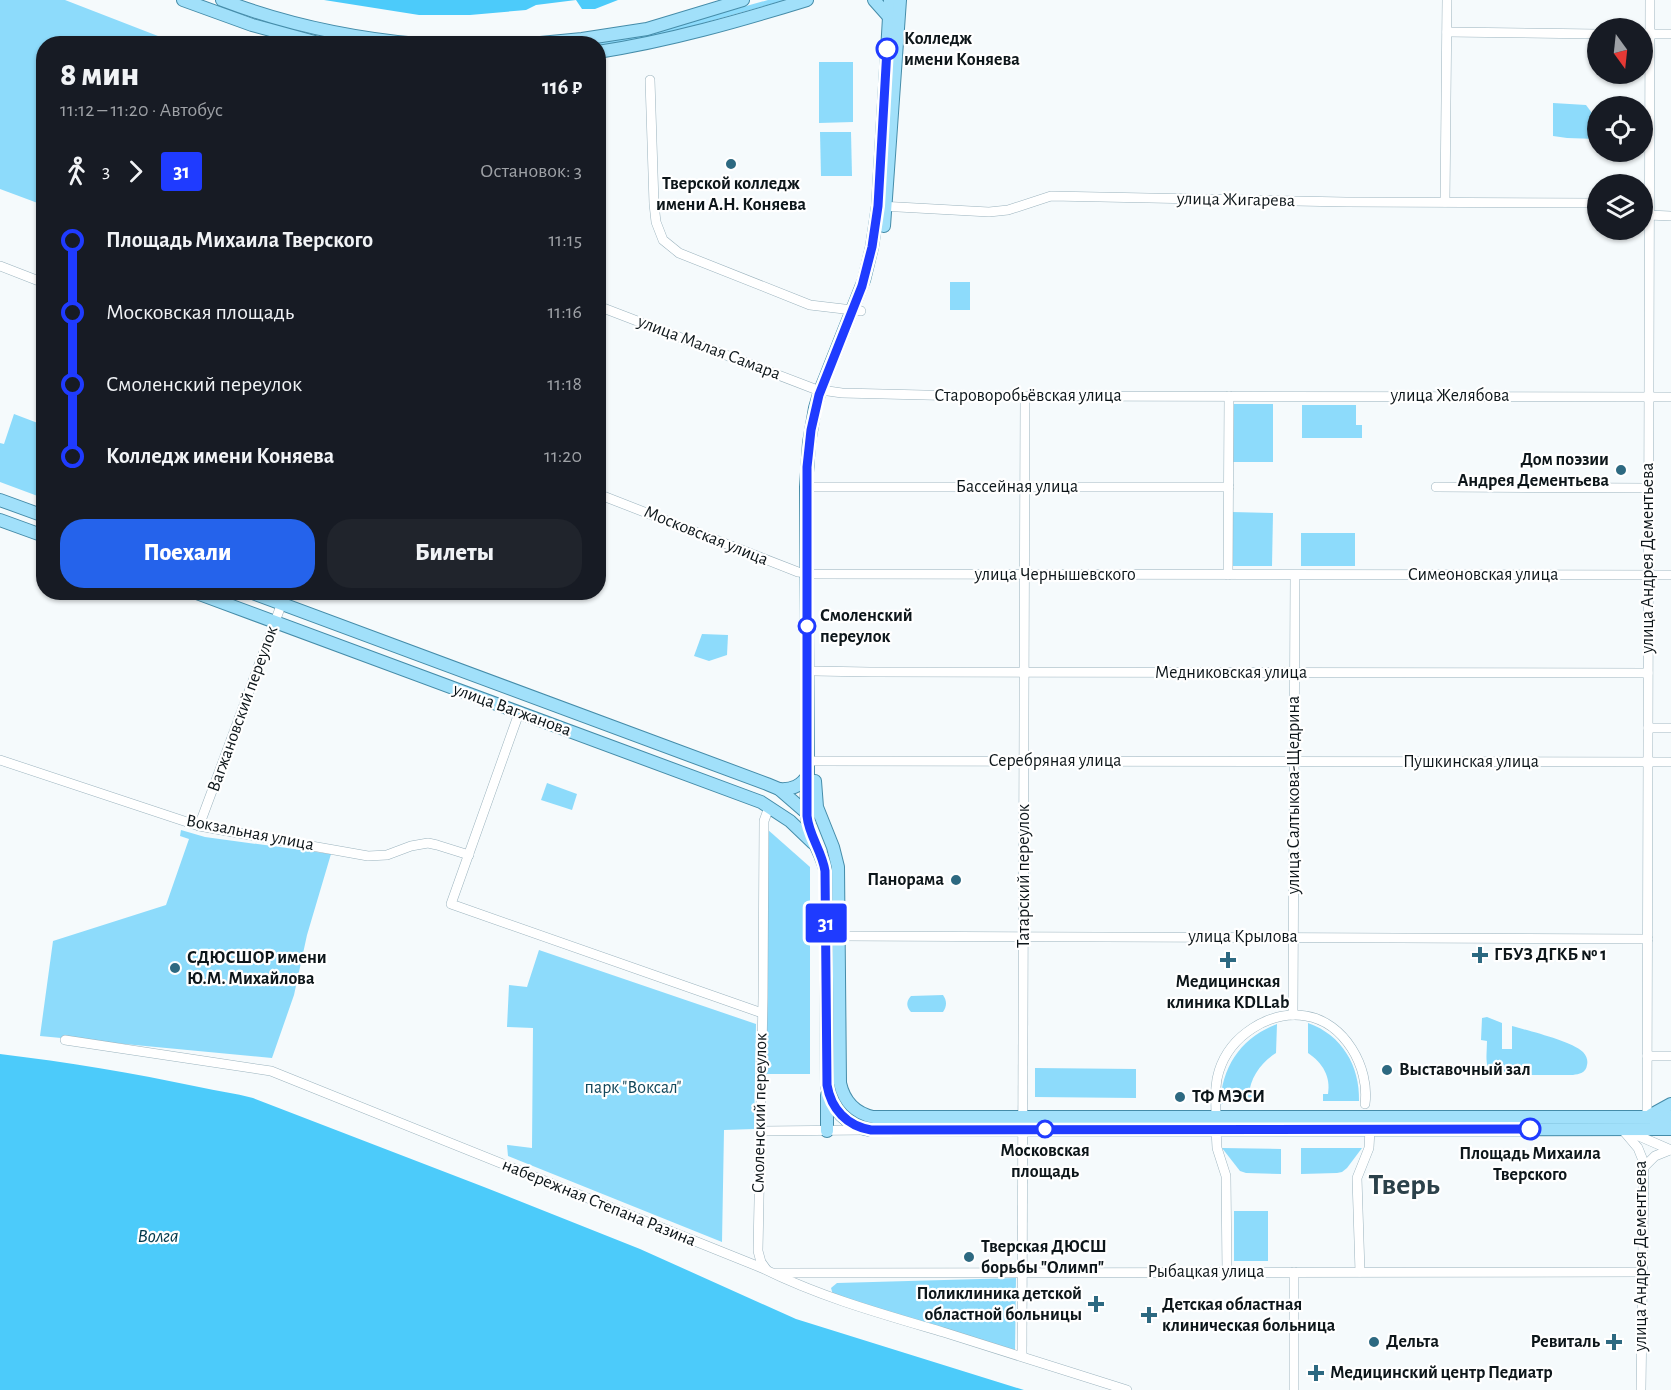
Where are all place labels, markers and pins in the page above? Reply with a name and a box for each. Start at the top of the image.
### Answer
place label: Колледж имени Коняева [904,30,1020,69]
marker: Колледж имени Коняева [876,38,898,60]
marker: Тверской колледж имени А.Н. Коняева [724,157,738,171]
place label: Тверской колледж имени А.Н. Коняева [656,175,806,214]
place label: Дом поэзии Андрея Дементьева [1457,451,1609,490]
marker: Дом поэзии Андрея Дементьева [1614,463,1628,477]
place label: Смоленский переулок [820,607,913,646]
marker: Смоленский переулок [798,617,816,635]
place label: Панорама [867,871,944,889]
marker: Панорама [949,873,963,887]
marker: ГБУЗ ДГКБ № 1 [1471,946,1489,964]
place label: ГБУЗ ДГКБ № 1 [1494,946,1607,964]
place label: СДЮСШОР имени Ю.М. Михайлова [187,949,327,988]
marker: Медицинская клиника KDLLab [1219,951,1237,969]
marker: СДЮСШОР имени Ю.М. Михайлова [168,961,182,975]
place label: Медицинская клиника KDLLab [1167,973,1289,1012]
place label: Выставочный зал [1399,1061,1531,1079]
marker: Выставочный зал [1380,1063,1394,1077]
place label: ТФ МЭСИ [1192,1088,1265,1106]
marker: ТФ МЭСИ [1173,1090,1187,1104]
marker: Площадь Михаила Тверского [1519,1118,1541,1140]
marker: Московская площадь [1036,1120,1054,1138]
place label: Московская площадь [1000,1142,1090,1181]
place label: Площадь Михаила Тверского [1459,1145,1601,1184]
place label: Тверская ДЮСШ борьбы "Олимп" [981,1238,1107,1277]
marker: Тверская ДЮСШ борьбы "Олимп" [962,1250,976,1264]
place label: Поликлиника детской областной больницы [916,1285,1082,1324]
marker: Поликлиника детской областной больницы [1087,1295,1105,1313]
place label: Детская областная клиническая больница [1162,1296,1336,1335]
marker: Детская областная клиническая больница [1140,1306,1158,1324]
place label: Дельта [1386,1333,1439,1351]
place label: Ревиталь [1531,1333,1601,1351]
marker: Ревиталь [1605,1333,1623,1351]
marker: Дельта [1367,1335,1381,1349]
marker: Медицинский центр Педиатр [1307,1364,1325,1382]
place label: Медицинский центр Педиатр [1330,1364,1553,1382]

